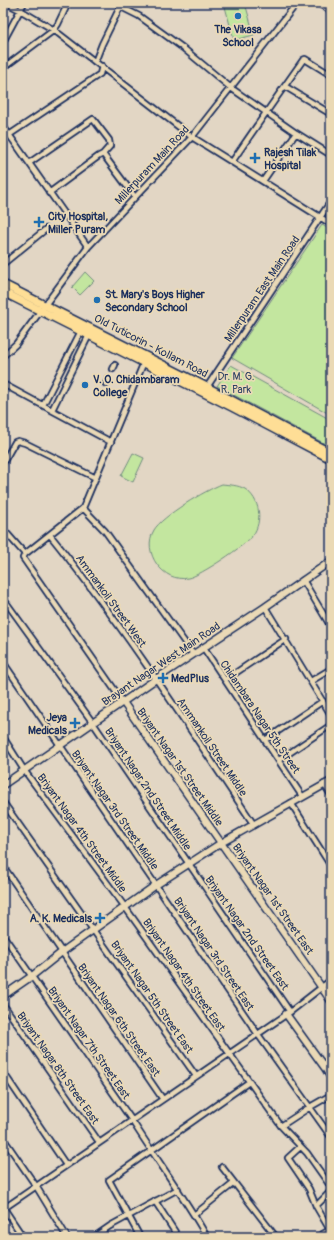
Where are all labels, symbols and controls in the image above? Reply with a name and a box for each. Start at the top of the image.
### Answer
marker: The Vikasa School [233,11,243,21]
place label: The Vikasa School [213,23,262,49]
street label: Millerpuram Main Road [112,123,192,207]
place label: Rajesh Tilak Hospital [264,146,317,172]
marker: Rajesh Tilak Hospital [249,152,261,164]
place label: City Hospital, Miller Puram [48,210,108,236]
marker: City Hospital, Miller Puram [33,216,45,228]
street label: Millerpuram East Main Road [222,233,302,345]
place label: St. Mary's Boys Higher Secondary School [105,288,206,314]
marker: St. Mary's Boys Higher Secondary School [92,295,102,305]
street label: Old Tuticorin - Kollam Road [92,312,210,380]
park label: Dr. M. G. R. Park [217,370,255,396]
place label: V. O. Chidambaram College [93,373,180,399]
marker: V. O. Chidambaram College [80,380,90,390]
street label: Ammankoil Street West [73,552,149,650]
street label: Brayant Nagar West Main Road [99,619,223,709]
street label: Chidambara Nagar 5th Street [217,658,303,776]
place label: MedPlus [171,672,209,685]
marker: MedPlus [158,673,168,683]
street label: Ammankoil Street Middle [174,695,250,799]
street label: Briyant Nagar 1st Street Middle [134,706,226,829]
place label: Jeya Medicals [28,711,67,737]
marker: Jeya Medicals [70,718,80,728]
street label: Briyant Nagar 2nd Street Middle [102,725,194,853]
street label: Briyant Nagar 3rd Street Middle [69,748,162,873]
street label: Briyant Nagar 4th Street Middle [35,771,130,895]
street label: Briyant Nagar 1st Street East [230,841,317,957]
street label: Briyant Nagar 2nd Street East [202,873,292,993]
street label: Briyant Nagar 3rd Street East [171,895,257,1014]
place label: A. K. Medicals [30,912,92,925]
marker: A. K. Medicals [95,913,105,923]
street label: Briyant Nagar 4th Street East [140,916,228,1034]
street label: Briyant Nagar 5th Street East [108,938,196,1056]
street label: Briyant Nagar 6th Street East [75,961,163,1079]
street label: Briyant Nagar 7th Street East [45,984,133,1102]
street label: Briyant Nagar 8th Street East [14,1009,102,1127]

